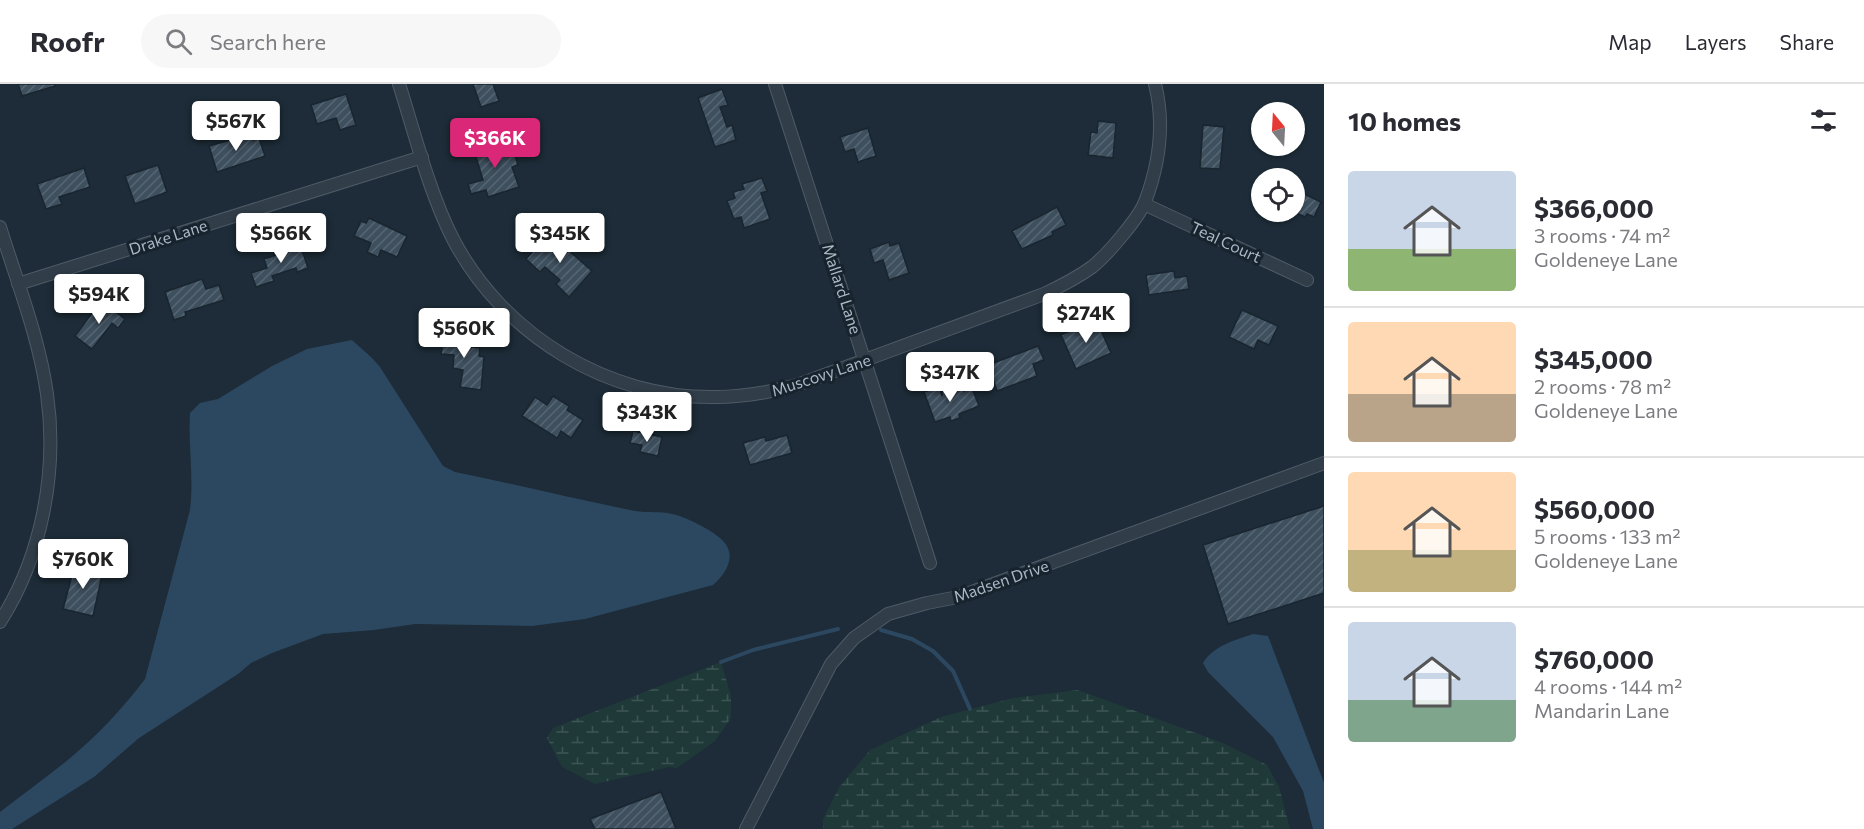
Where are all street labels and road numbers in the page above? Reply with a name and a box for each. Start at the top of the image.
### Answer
street label: Drake Lane [126,215,209,258]
street label: Teal Court [1188,217,1265,266]
street label: Mallard Lane [819,241,866,336]
street label: Muscovy Lane [769,350,873,400]
street label: Madsen Drive [951,555,1051,606]

